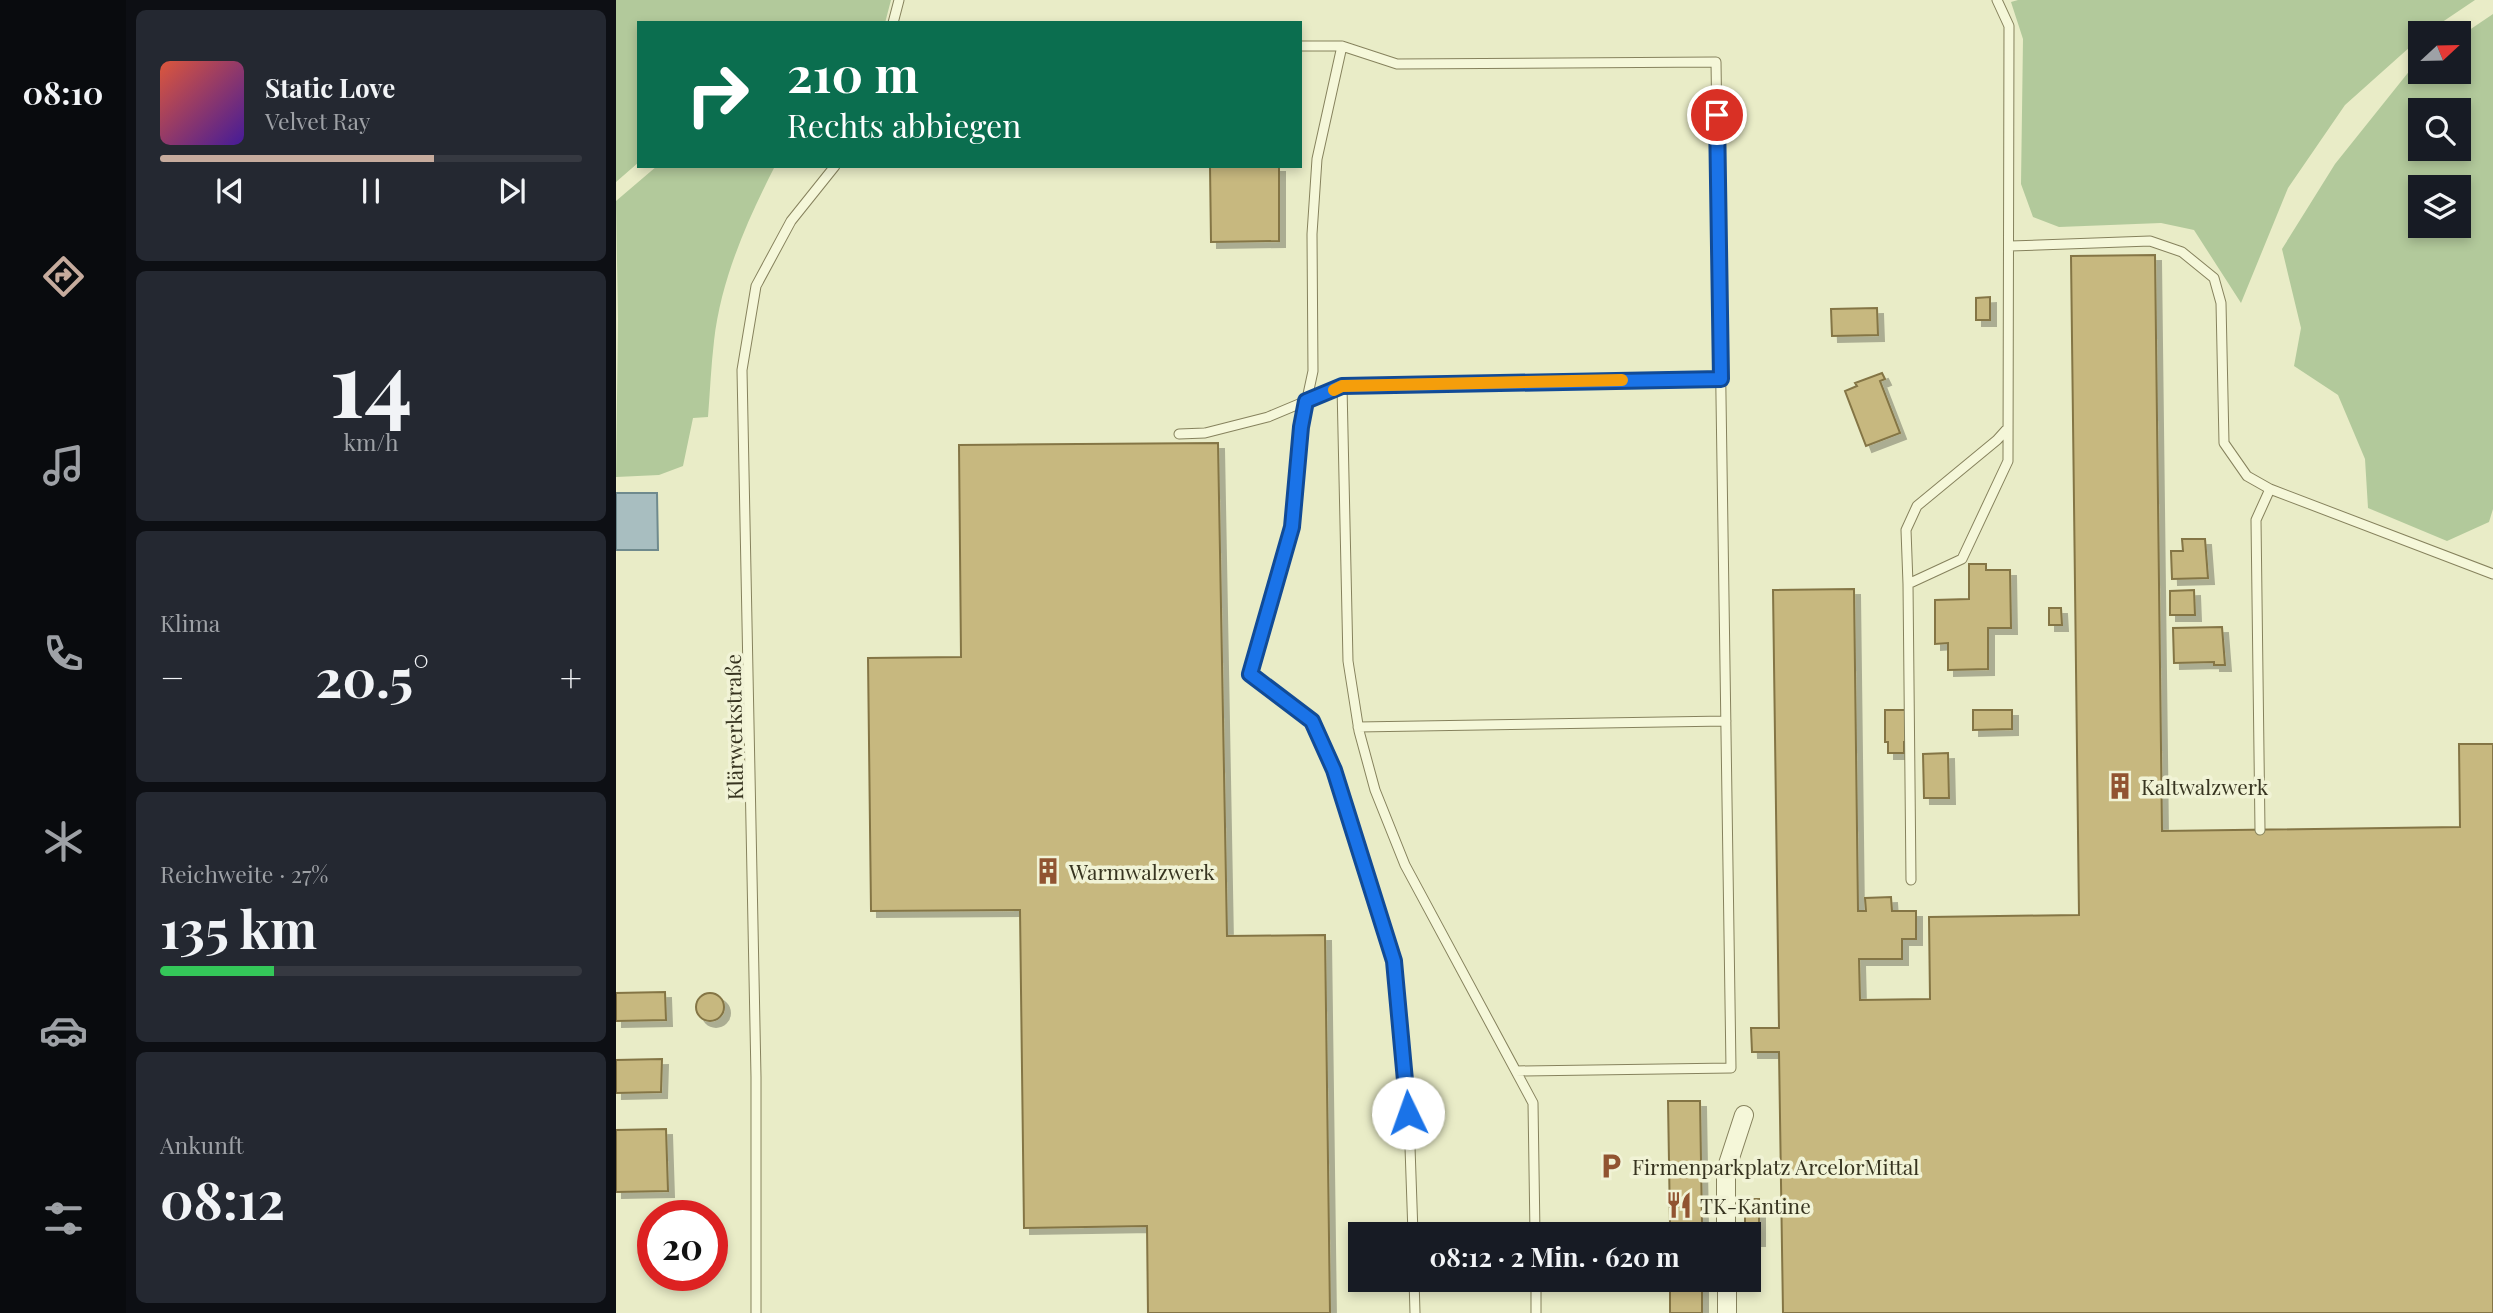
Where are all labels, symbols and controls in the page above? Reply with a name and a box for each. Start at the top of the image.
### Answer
north arrow [2408,21,2471,84]
map controls [2408,21,2471,238]
text: 210 m [787,40,919,105]
icon: right [672,49,763,140]
text: 08:10 [23,70,103,113]
text: Static Love [265,70,395,105]
pin [1687,85,1747,145]
icon: arrive [1698,96,1736,134]
button: search [2408,98,2471,161]
text: Rechts abbiegen [787,103,1021,146]
text: Velvet Ray [265,105,370,136]
icon: previous [211,172,249,210]
icon: pause [352,172,390,210]
icon: next [493,172,531,210]
button: layers [2408,175,2471,238]
icon: directions [39,252,88,301]
text: 14 [330,320,412,441]
text: km/h [343,426,399,457]
icon: music [39,441,88,490]
text: Klima [160,607,220,638]
icon: phone [39,629,88,678]
text: 20.5° [315,642,429,711]
text: − [160,651,185,702]
text: + [560,651,582,702]
street label: Klärwerkstraße [718,654,748,800]
building icon: Kaltwalzwerk [2105,771,2135,801]
place label: Kaltwalzwerk [2141,772,2269,800]
icon: climate [39,817,88,866]
building icon: Warmwalzwerk [1033,856,1063,886]
place label: Warmwalzwerk [1068,857,1215,885]
text: Reichweite · 27% [160,858,328,889]
text: 135 km [160,893,317,962]
icon: car [39,1006,88,1055]
position arrow [1371,1076,1445,1150]
text: Ankunft [160,1129,244,1160]
parking icon: Firmenparkplatz ArcelorMittal [1596,1151,1626,1181]
place label: Firmenparkplatz ArcelorMittal [1632,1152,1919,1180]
text: 08:12 [160,1164,285,1233]
restaurant icon: TK-Kantine [1664,1190,1694,1220]
place label: TK-Kantine [1700,1191,1811,1219]
icon: filters [39,1194,88,1243]
speed limit sign: 20 [637,1200,728,1291]
text: 08:12 · 2 Min. · 620 m [1430,1239,1679,1274]

